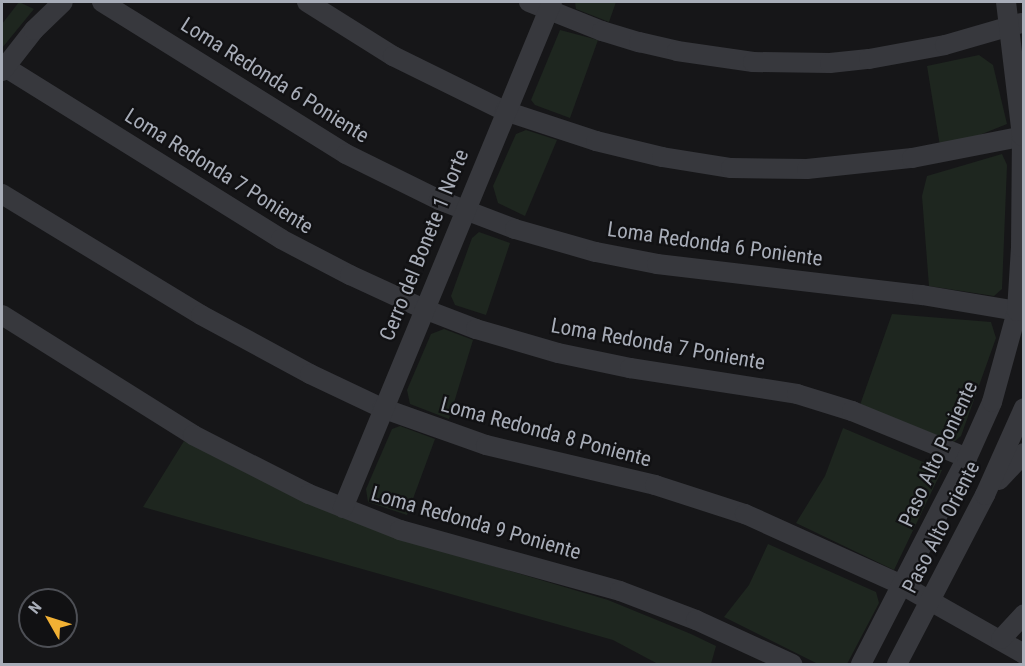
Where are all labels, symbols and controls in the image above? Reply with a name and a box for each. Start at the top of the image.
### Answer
street label: Loma Redonda 6 Poniente [176,12,374,148]
street label: Loma Redonda 7 Poniente [120,103,318,239]
street label: Cerro del Bonete 1 Norte [374,146,474,344]
street label: Loma Redonda 6 Poniente [606,216,824,272]
street label: Loma Redonda 7 Poniente [549,313,767,375]
street label: Paso Alto Poniente [893,377,983,531]
street label: Loma Redonda 8 Poniente [438,392,654,472]
street label: Paso Alto Oriente [897,457,985,597]
street label: Loma Redonda 9 Poniente [368,481,584,565]
north arrow [18,588,78,648]
text: N [25,598,46,617]

